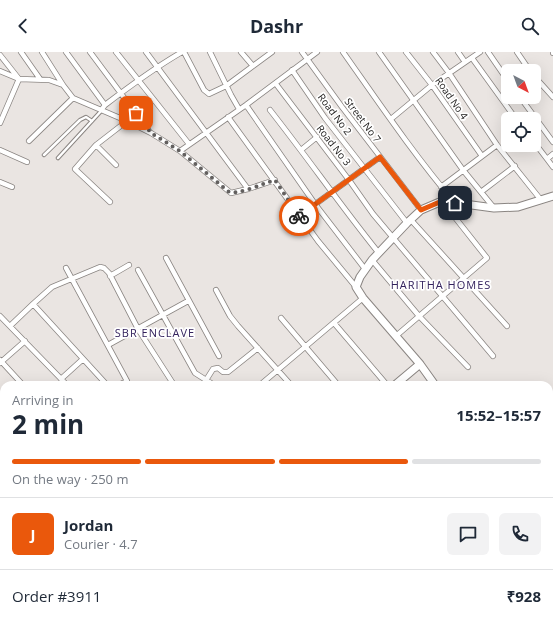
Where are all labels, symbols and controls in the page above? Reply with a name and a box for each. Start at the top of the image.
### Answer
text: Dashr [250,14,303,38]
icon: back [12,15,34,37]
icon: search [519,15,541,37]
north arrow [501,64,541,104]
map controls [501,64,541,152]
street label: Road No 4 [432,74,472,122]
street label: Road No 2 [315,90,355,138]
street label: Street No 7 [342,95,385,145]
pin [119,96,153,130]
icon: bag [125,102,147,124]
button: locate [501,112,541,152]
street label: Road No 3 [314,122,355,169]
pin [438,186,472,220]
icon: home [444,192,466,214]
courier [279,196,319,236]
icon: bike [288,205,310,227]
district label: HARITHA HOMES [391,277,491,292]
district label: SBR ENCLAVE [115,325,195,340]
text: Arriving in [12,391,74,409]
text: 15:52–15:57 [456,405,541,425]
text: 2 min [12,406,84,442]
text: On the way · 250 m [12,470,128,488]
button: chat [447,513,489,555]
button: phone [499,513,541,555]
text: Jordan [64,515,113,535]
text: J [31,524,35,544]
text: Courier · 4.7 [64,535,138,553]
text: Order #3911 [12,586,101,606]
text: ₹928 [507,586,541,606]

